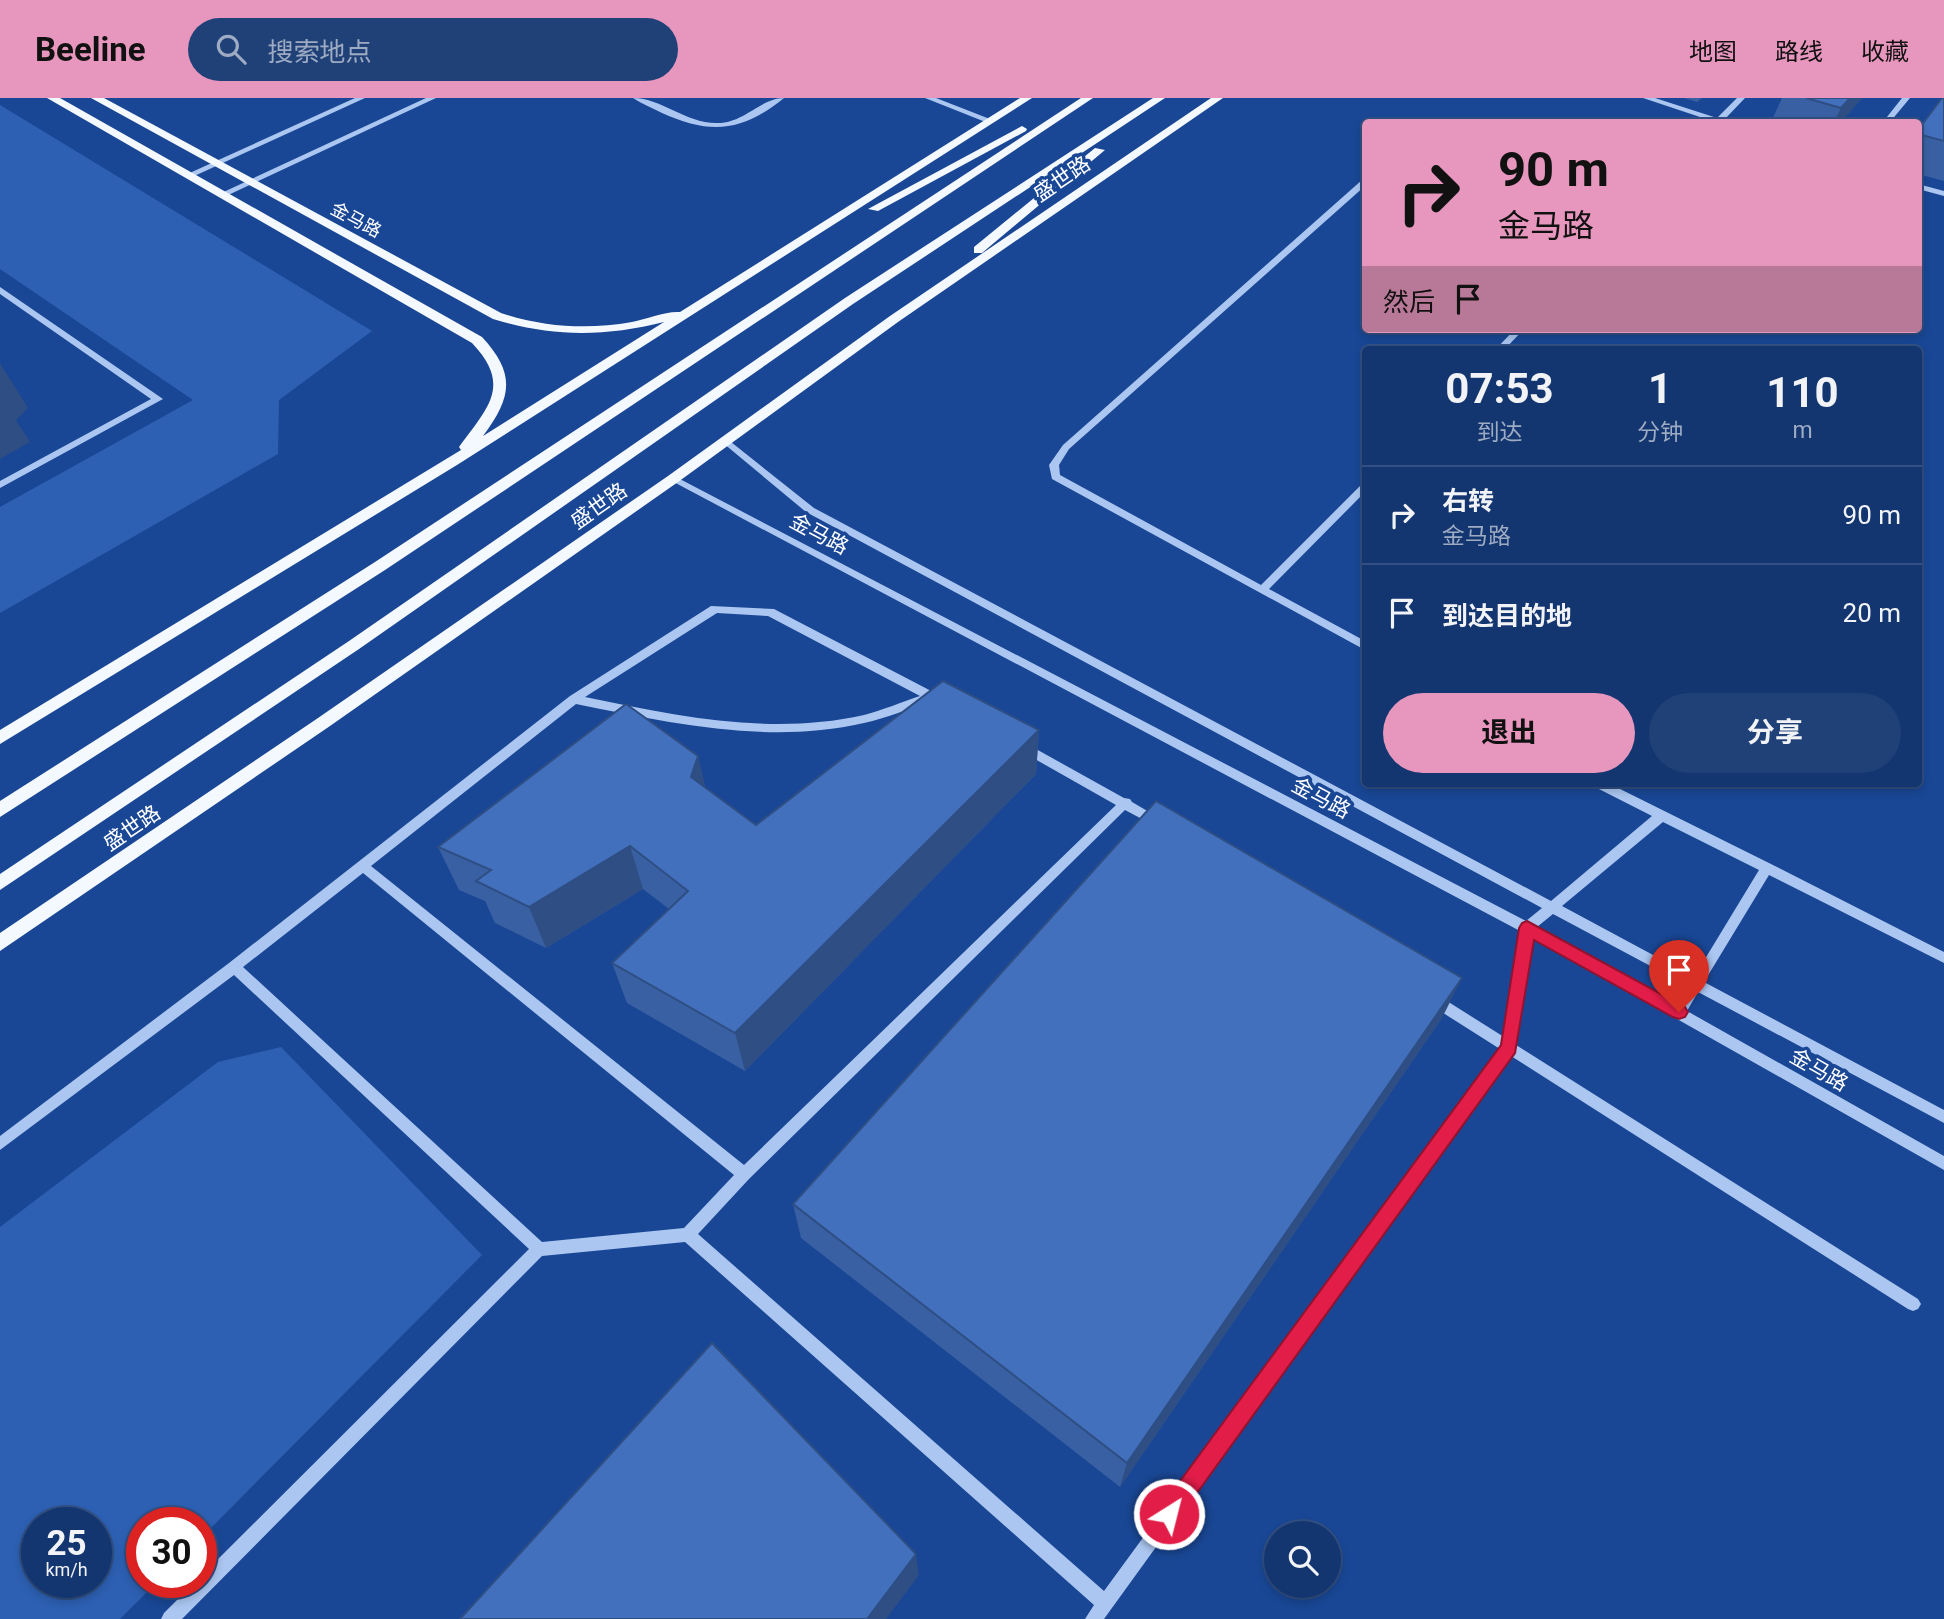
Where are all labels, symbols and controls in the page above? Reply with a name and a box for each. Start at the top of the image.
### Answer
search box [188,18,678,81]
text: Beeline [35,30,146,69]
icon: search [212,30,250,68]
text: 搜索地点 [268,37,372,67]
text: 地图 [1689,38,1737,66]
text: 路线 [1775,38,1823,66]
text: 收藏 [1861,38,1909,66]
text: 90 m [1498,141,1609,198]
icon: right [1383,147,1474,238]
street label: 盛世路 [1029,151,1095,207]
street label: 金马路 [327,198,385,242]
text: 金马路 [1498,207,1594,245]
icon: arrive [1449,280,1487,318]
text: 然后 [1383,287,1435,317]
text: 07:53 [1445,364,1554,413]
text: 1 [1648,364,1672,413]
text: 110 [1766,368,1839,417]
text: m [1792,417,1813,444]
text: 到达 [1476,419,1522,446]
text: 分钟 [1637,419,1683,446]
street label: 盛世路 [566,478,632,534]
text: 右转 [1442,486,1494,516]
icon: right [1383,496,1421,534]
text: 90 m [1843,500,1901,530]
street label: 金马路 [786,509,852,559]
text: 金马路 [1442,523,1511,550]
icon: arrive [1383,594,1421,632]
text: 20 m [1843,598,1901,628]
text: 到达目的地 [1442,601,1572,631]
button: 退出 [1383,693,1635,773]
button: 分享 [1649,693,1901,773]
street label: 金马路 [1288,773,1354,823]
street label: 盛世路 [99,800,165,856]
pin [1649,940,1709,1012]
icon: arrive [1660,951,1698,989]
street label: 金马路 [1786,1044,1852,1096]
position arrow [1132,1477,1206,1551]
speed limit sign: 30 [126,1507,217,1598]
map controls [1264,1521,1341,1598]
button: search [1264,1521,1341,1598]
text: 25 [46,1523,87,1564]
text: km/h [45,1559,88,1580]

